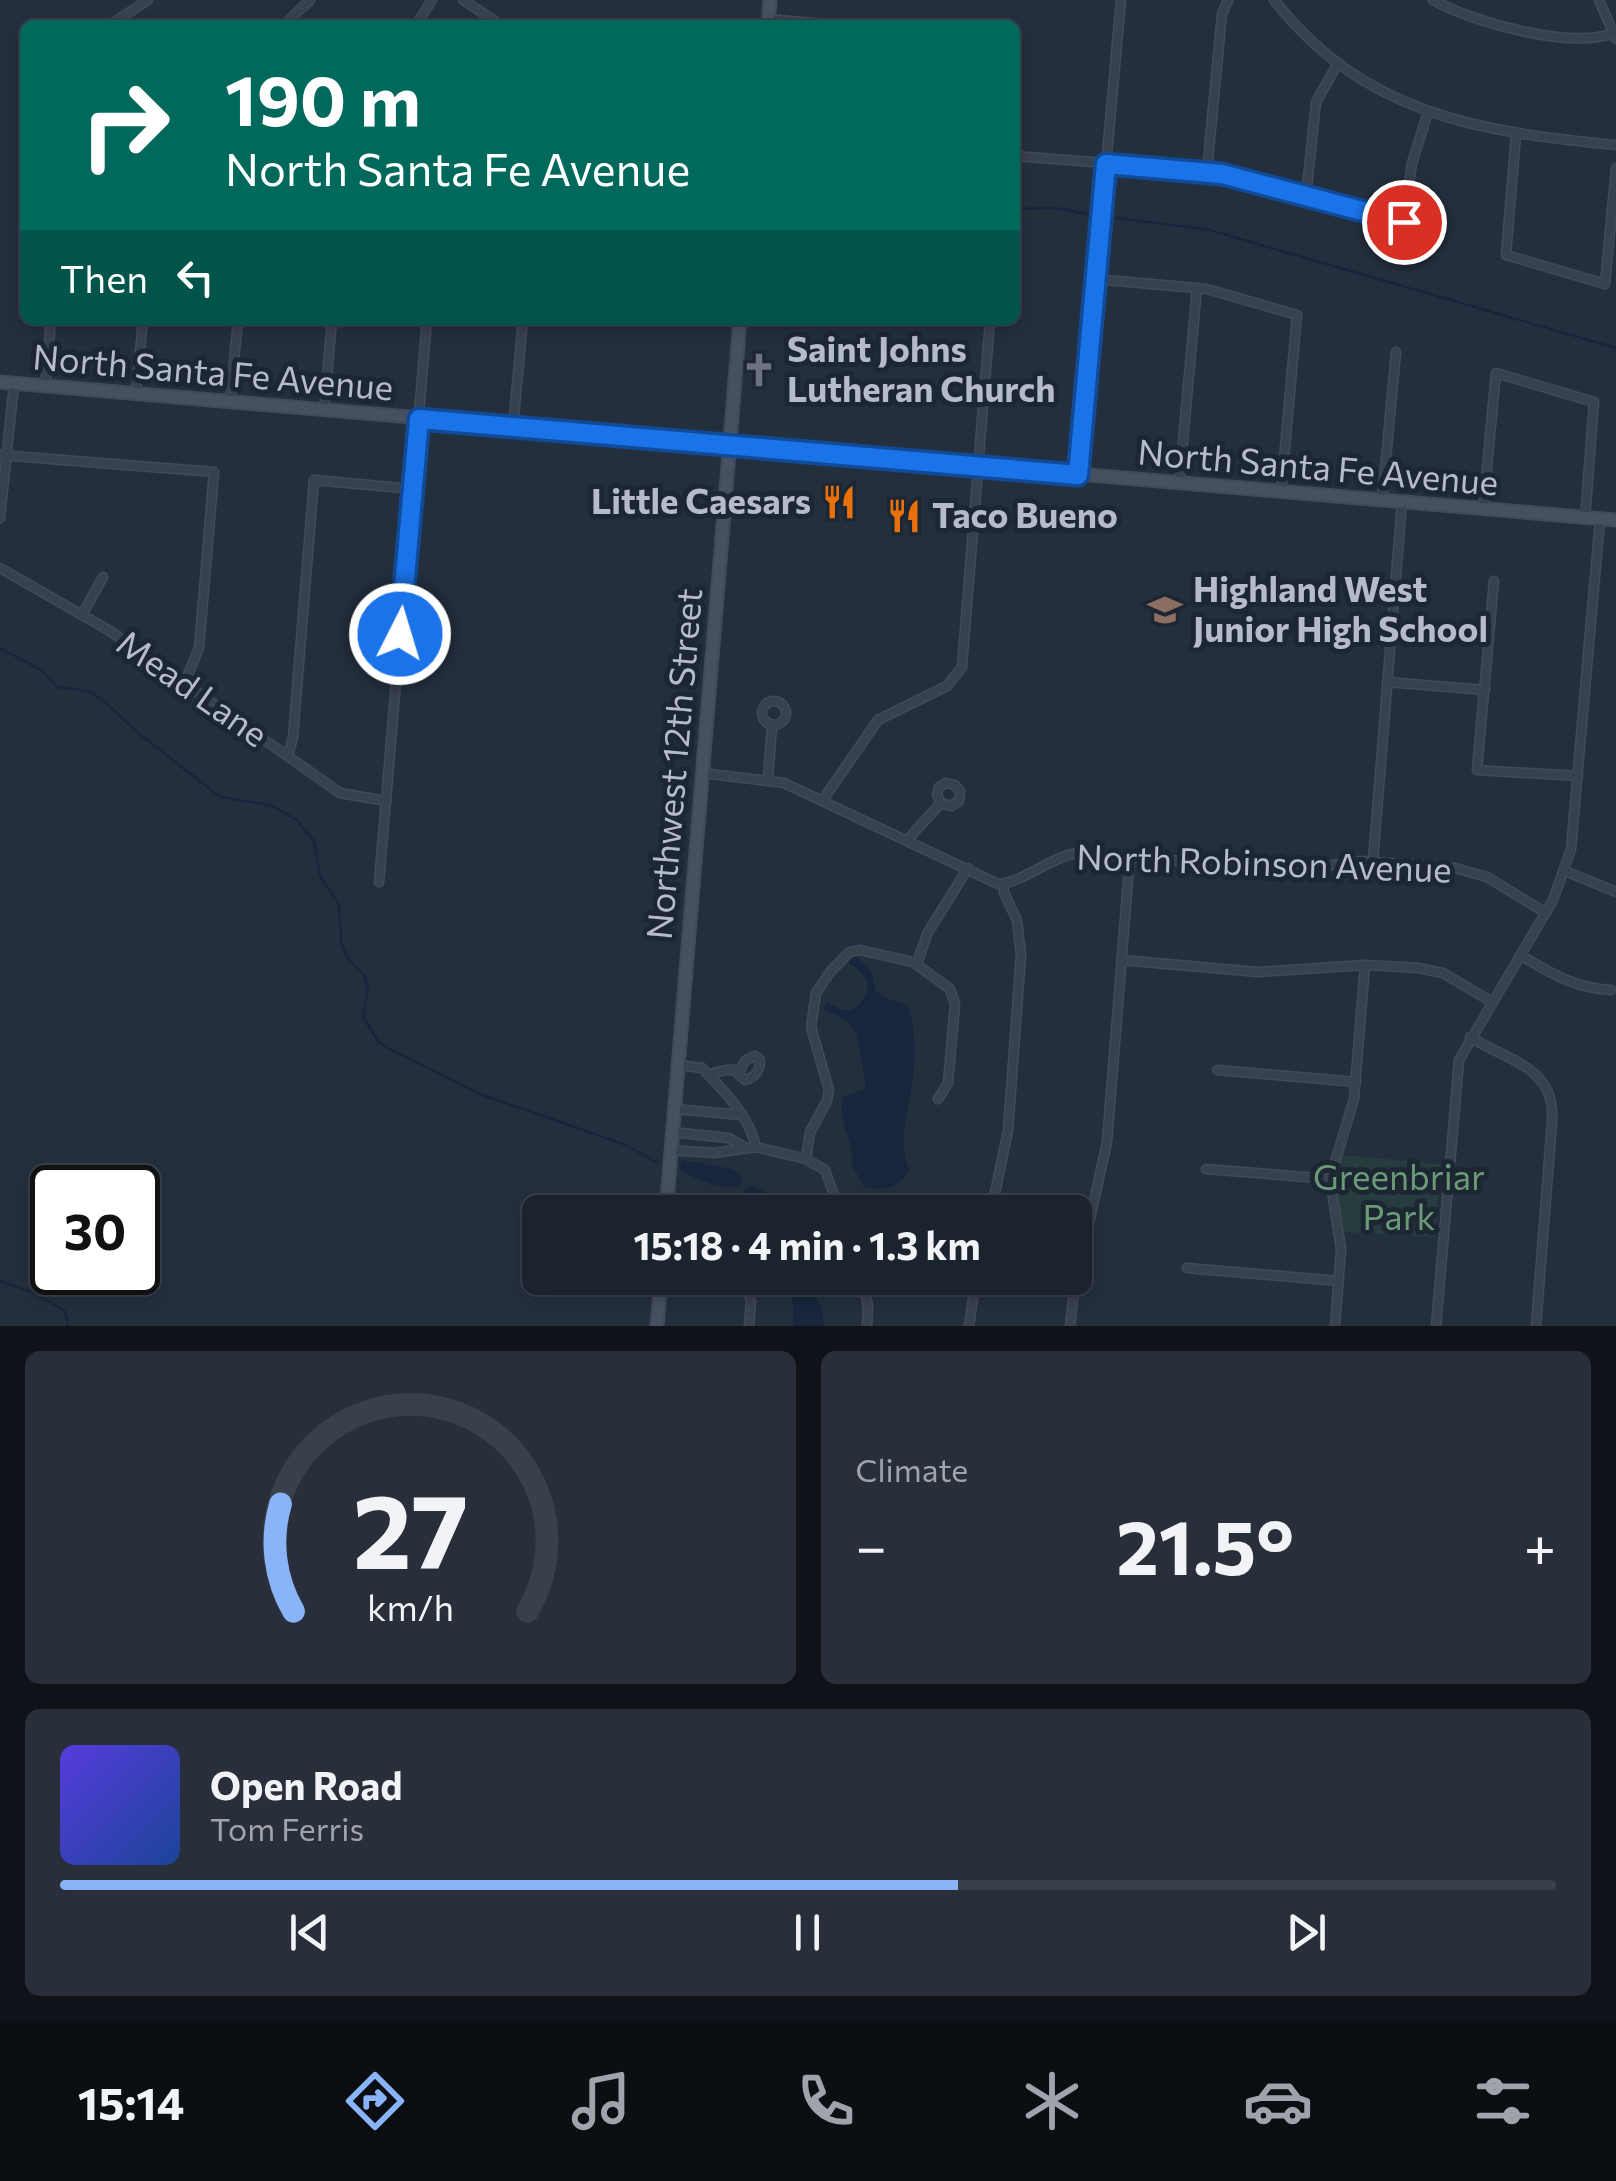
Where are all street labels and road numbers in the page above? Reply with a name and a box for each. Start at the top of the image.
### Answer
street label: North Santa Fe Avenue [31,333,395,408]
street label: North Santa Fe Avenue [1136,428,1500,503]
street label: Northwest 12th Street [636,586,709,941]
street label: Mead Lane [110,619,277,754]
street label: North Robinson Avenue [1076,833,1453,890]

